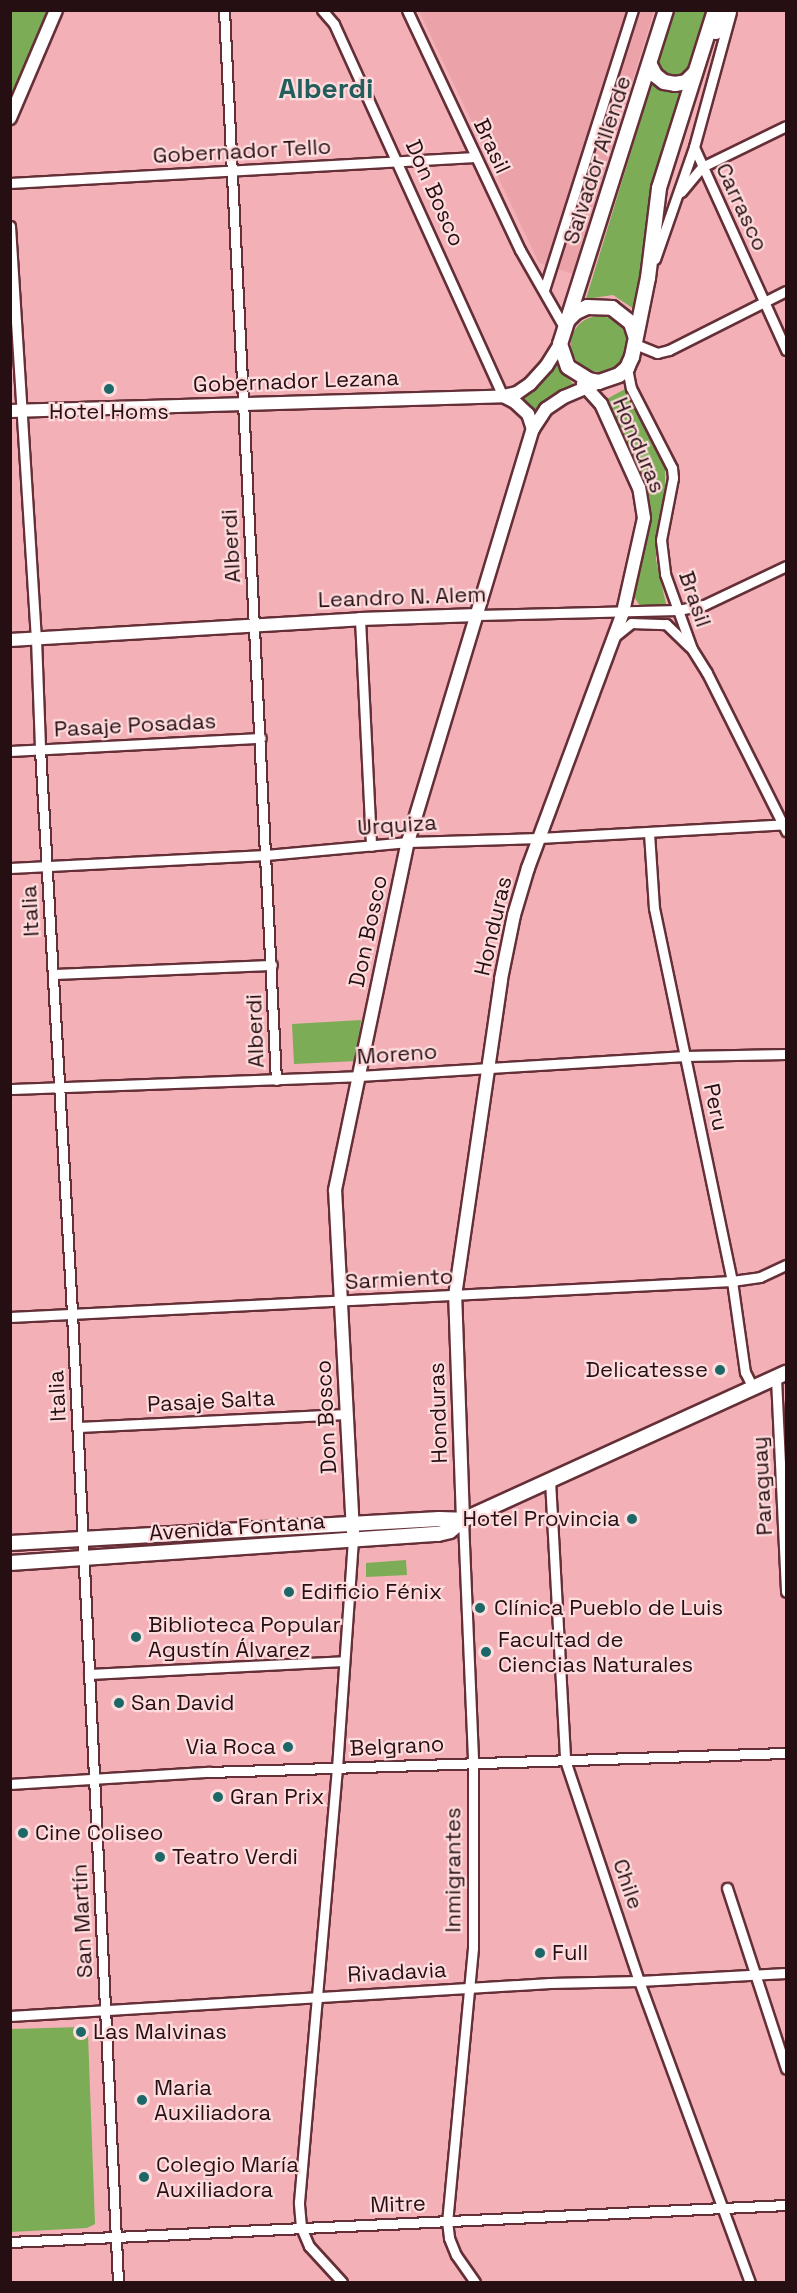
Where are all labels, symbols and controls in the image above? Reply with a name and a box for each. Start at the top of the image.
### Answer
district label: Alberdi [278,71,374,105]
street label: Salvador Allende [557,72,637,248]
street label: Brasil [468,114,516,178]
street label: Gobernador Tello [152,133,332,169]
street label: Don Bosco [400,136,470,250]
street label: Carrasco [710,159,774,255]
street label: Gobernador Lezana [193,364,399,398]
marker: Hotel Homs [102,382,116,396]
street label: Honduras [607,393,671,497]
place label: Hotel Homs [49,399,169,425]
street label: Alberdi [216,508,246,584]
street label: Brasil [673,568,717,630]
street label: Leandro N. Alem [317,581,487,613]
street label: Pasaje Posadas [53,708,217,742]
street label: Urquiza [356,809,438,841]
street label: Don Bosco [343,873,393,989]
street label: Honduras [469,874,517,978]
street label: Italia [15,885,45,937]
street label: Alberdi [241,994,269,1068]
street label: Moreno [356,1038,438,1070]
street label: Peru [698,1081,734,1133]
street label: Sarmiento [344,1263,454,1295]
place label: Delicatesse [586,1357,708,1383]
street label: Don Bosco [310,1359,342,1475]
street label: Honduras [423,1362,453,1464]
marker: Delicatesse [713,1363,727,1377]
street label: Italia [42,1370,72,1422]
street label: Pasaje Salta [146,1384,276,1418]
street label: Paraguay [746,1436,778,1536]
place label: Hotel Provincia [462,1506,620,1532]
street label: Avenida Fontana [148,1508,326,1546]
marker: Hotel Provincia [625,1512,639,1526]
place label: Edificio Fénix [301,1579,442,1605]
marker: Edificio Fénix [282,1585,296,1599]
place label: Clínica Pueblo de Luis [494,1595,723,1621]
marker: Clínica Pueblo de Luis [471,1599,489,1617]
place label: Biblioteca Popular Agustín Álvarez [148,1611,341,1663]
place label: Facultad de Ciencias Naturales [498,1626,693,1678]
marker: Biblioteca Popular Agustín Álvarez [129,1630,143,1644]
marker: Facultad de Ciencias Naturales [479,1645,493,1659]
place label: San David [131,1690,234,1716]
marker: San David [112,1696,126,1710]
street label: Belgrano [349,1730,445,1762]
place label: Via Roca [185,1734,276,1760]
marker: Via Roca [281,1740,295,1754]
place label: Gran Prix [230,1784,324,1810]
marker: Gran Prix [211,1790,225,1804]
street label: Inmigrantes [440,1807,466,1933]
place label: Cine Coliseo [35,1820,163,1846]
marker: Cine Coliseo [16,1826,30,1840]
place label: Teatro Verdi [172,1844,298,1870]
marker: Teatro Verdi [153,1850,167,1864]
street label: Chile [607,1855,649,1913]
street label: San Martín [66,1863,98,1979]
place label: Full [552,1940,588,1966]
marker: Full [533,1946,547,1960]
street label: Rivadavia [347,1956,447,1988]
place label: Las Malvinas [93,2019,227,2045]
marker: Las Malvinas [74,2025,88,2039]
place label: Maria Auxiliadora [154,2074,271,2126]
marker: Maria Auxiliadora [135,2093,149,2107]
place label: Colegio María Auxiliadora [156,2151,299,2202]
marker: Colegio María Auxiliadora [137,2170,151,2184]
street label: Mitre [370,2190,426,2218]

